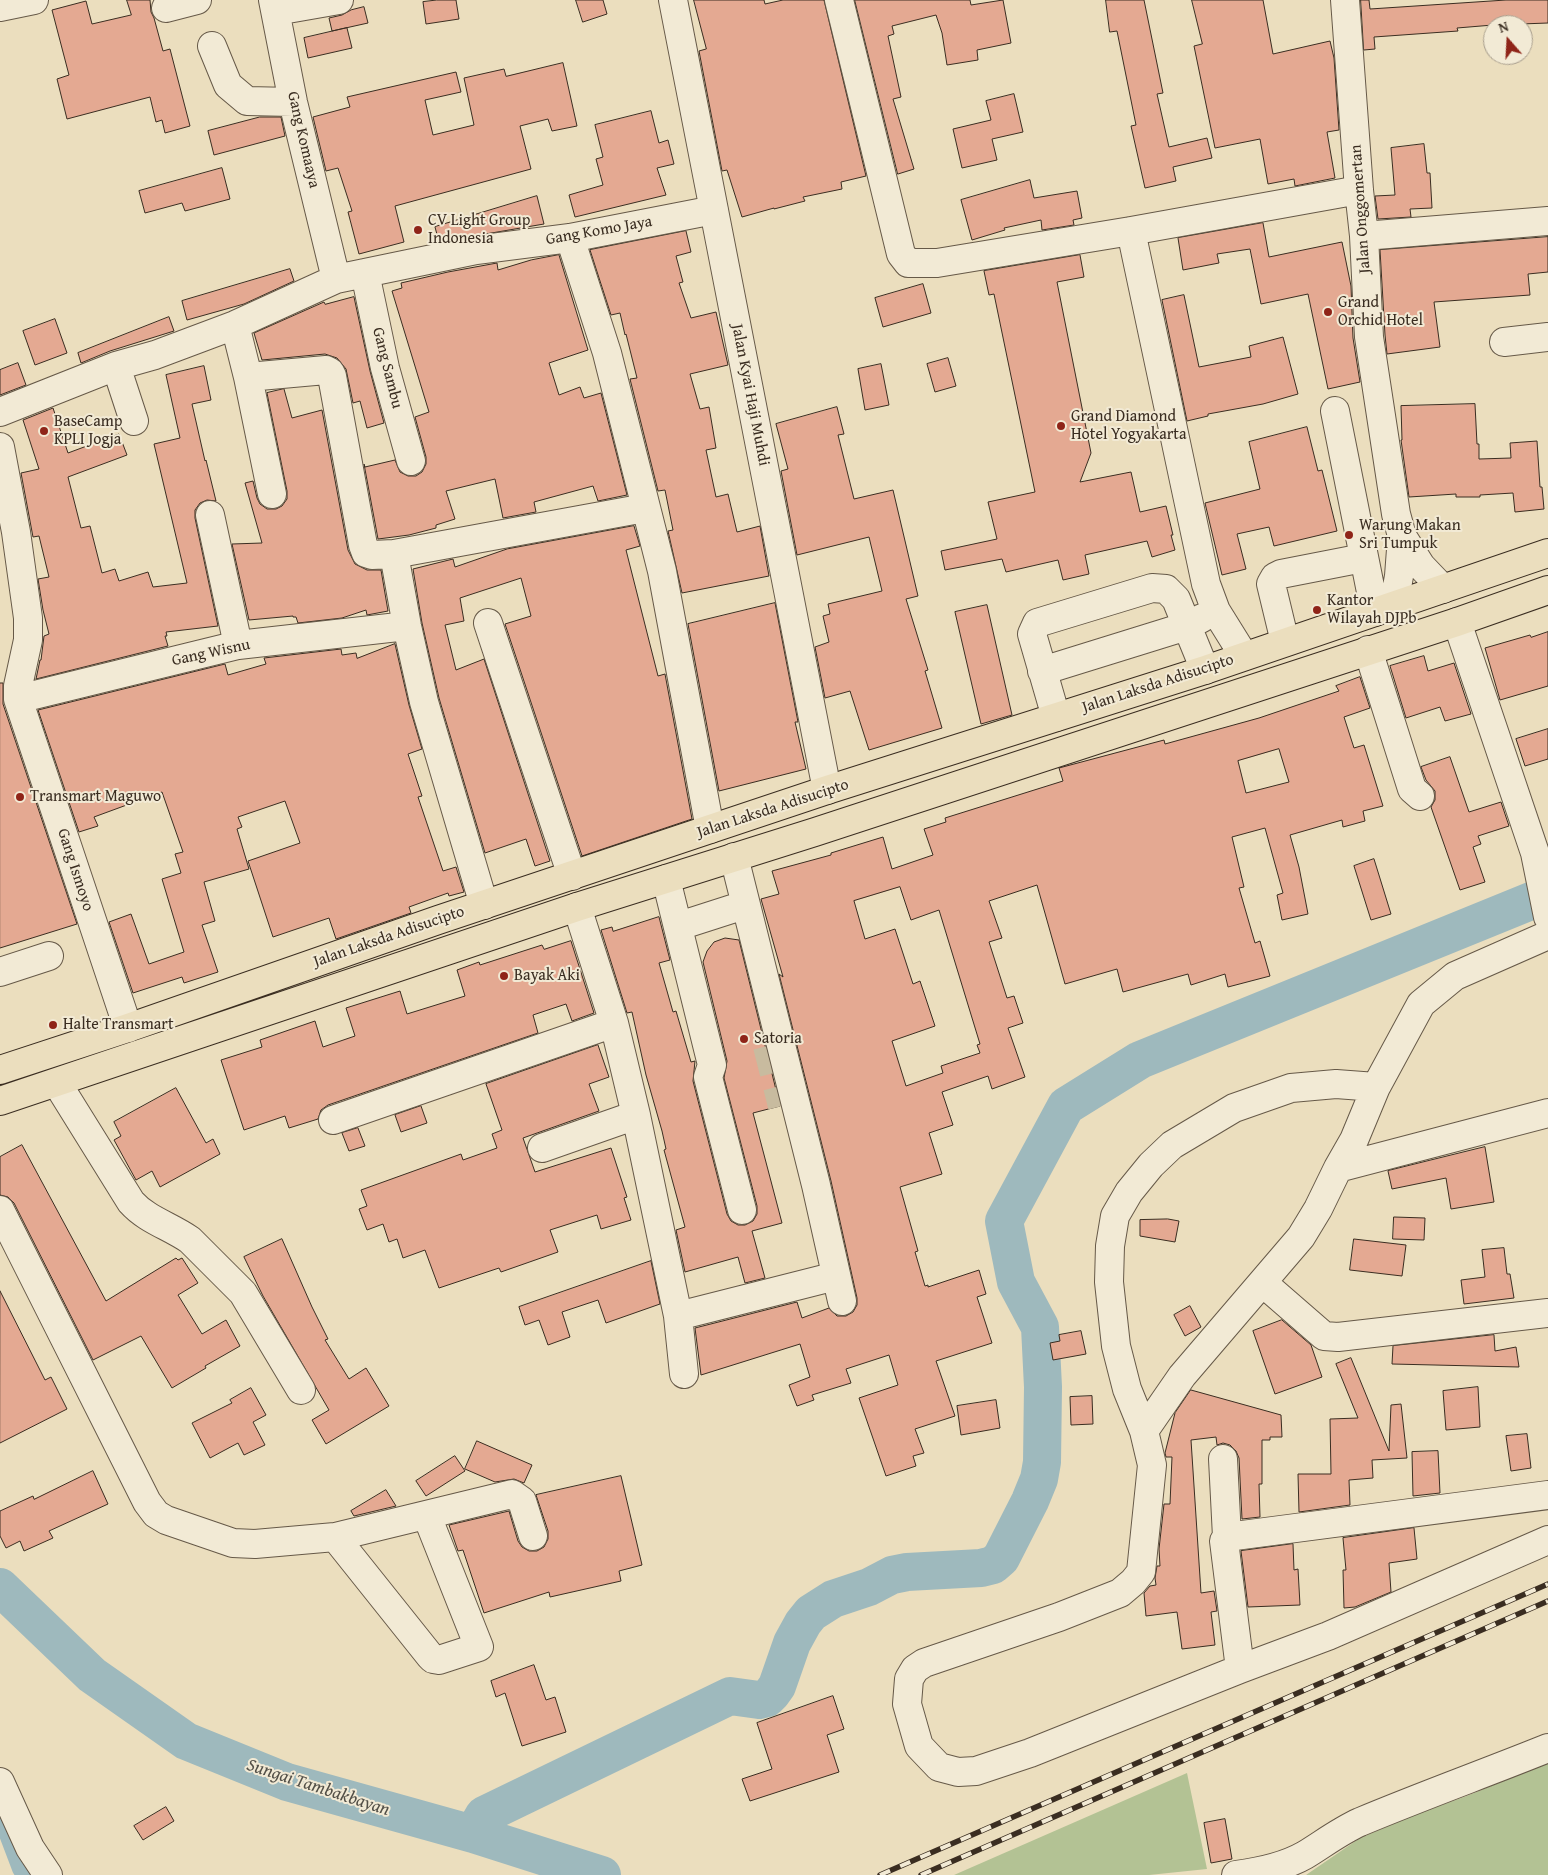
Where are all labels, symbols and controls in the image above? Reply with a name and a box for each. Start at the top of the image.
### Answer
north arrow [1483,15,1533,65]
text: N [1496,16,1511,38]
street label: Gang Komaaya [283,90,323,190]
street label: Jalan Onggomertan [1347,144,1375,274]
place label: CV Light Group Indonesia [428,211,530,249]
street label: Gang Komo Jaya [544,212,654,250]
marker: CV Light Group Indonesia [412,224,424,236]
place label: Grand Orchid Hotel [1338,293,1423,331]
marker: Grand Orchid Hotel [1322,306,1334,318]
street label: Jalan Kyai Haji Muhdi [727,322,773,468]
street label: Gang Sambu [368,325,406,411]
place label: Grand Diamond Hotel Yogyakarta [1071,407,1187,445]
place label: BaseCamp KPLI Jogja [54,412,122,450]
marker: Grand Diamond Hotel Yogyakarta [1055,420,1067,432]
marker: BaseCamp KPLI Jogja [38,425,50,437]
place label: Warung Makan Sri Tumpuk [1359,516,1461,554]
marker: Warung Makan Sri Tumpuk [1343,529,1355,541]
place label: Kantor Wilayah DJPb [1327,591,1417,629]
marker: Kantor Wilayah DJPb [1311,604,1323,616]
street label: Gang Wisnu [170,635,252,671]
street label: Jalan Laksda Adisucipto [1080,650,1236,718]
street label: Jalan Laksda Adisucipto [695,775,851,843]
place label: Transmart Maguwo [30,787,161,807]
marker: Transmart Maguwo [14,791,26,803]
street label: Gang Ismoyo [53,826,97,914]
street label: Jalan Laksda Adisucipto [311,902,467,972]
place label: Bayak Aki [514,966,580,986]
marker: Bayak Aki [498,970,510,982]
place label: Halte Transmart [63,1015,174,1035]
marker: Halte Transmart [47,1019,59,1031]
place label: Satoria [754,1029,802,1049]
marker: Satoria [738,1033,750,1045]
water label: Sungai Tambakbayan [244,1755,392,1821]

